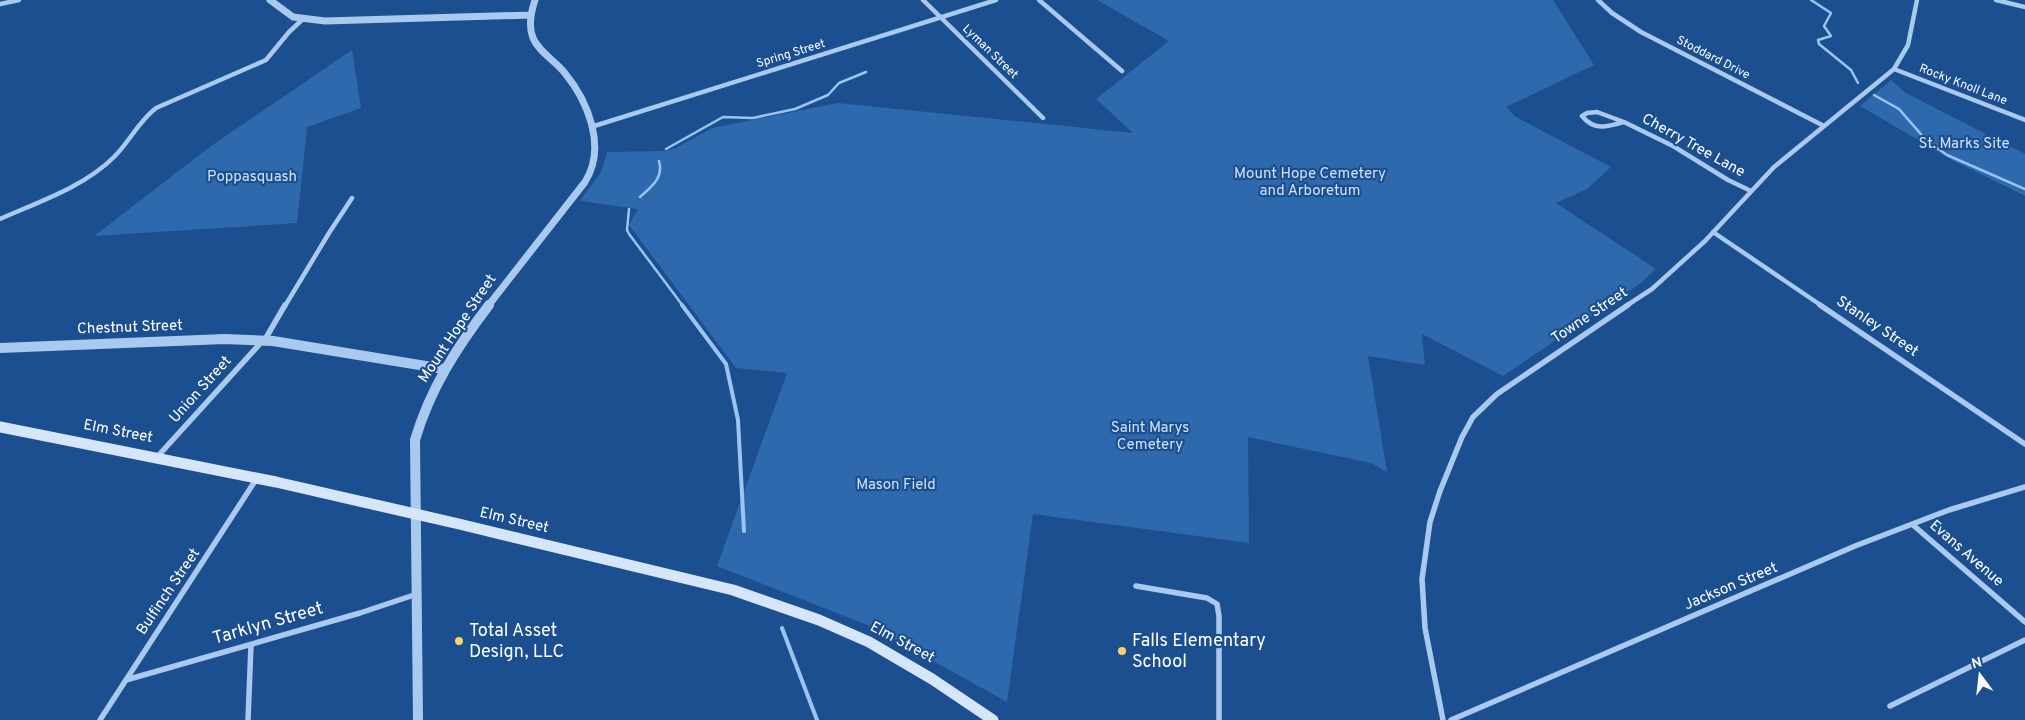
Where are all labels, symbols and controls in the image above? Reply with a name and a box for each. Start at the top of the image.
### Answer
street label: Lyman Street [959,21,1021,83]
street label: Stoddard Drive [1673,33,1753,83]
street label: Spring Street [755,36,827,72]
street label: Rocky Knoll Lane [1917,61,2009,109]
street label: Cherry Tree Lane [1638,110,1748,182]
park label: St. Marks Site [1918,135,2010,154]
park label: Mount Hope Cemetery and Arboretum [1234,165,1386,201]
park label: Poppasquash [207,168,297,187]
street label: Mount Hope Street [415,271,501,387]
street label: Towne Street [1548,284,1632,348]
street label: Stanley Street [1832,292,1922,362]
street label: Chestnut Street [77,317,183,339]
street label: Union Street [166,352,236,428]
street label: Elm Street [82,416,154,448]
park label: Saint Marys Cemetery [1111,419,1189,455]
park label: Mason Field [856,476,936,495]
street label: Elm Street [478,504,550,538]
street label: Evans Avenue [1925,517,2007,591]
street label: Bulfinch Street [133,545,205,639]
street label: Jackson Street [1681,559,1781,615]
street label: Tarklyn Street [210,597,326,651]
street label: Elm Street [866,618,938,668]
place label: Total Asset Design, LLC [469,620,564,664]
place label: Falls Elementary School [1132,630,1266,674]
marker: Total Asset Design, LLC [453,635,465,647]
marker: Falls Elementary School [1116,645,1128,657]
north arrow [1955,650,2005,700]
text: N [1970,654,1984,673]

